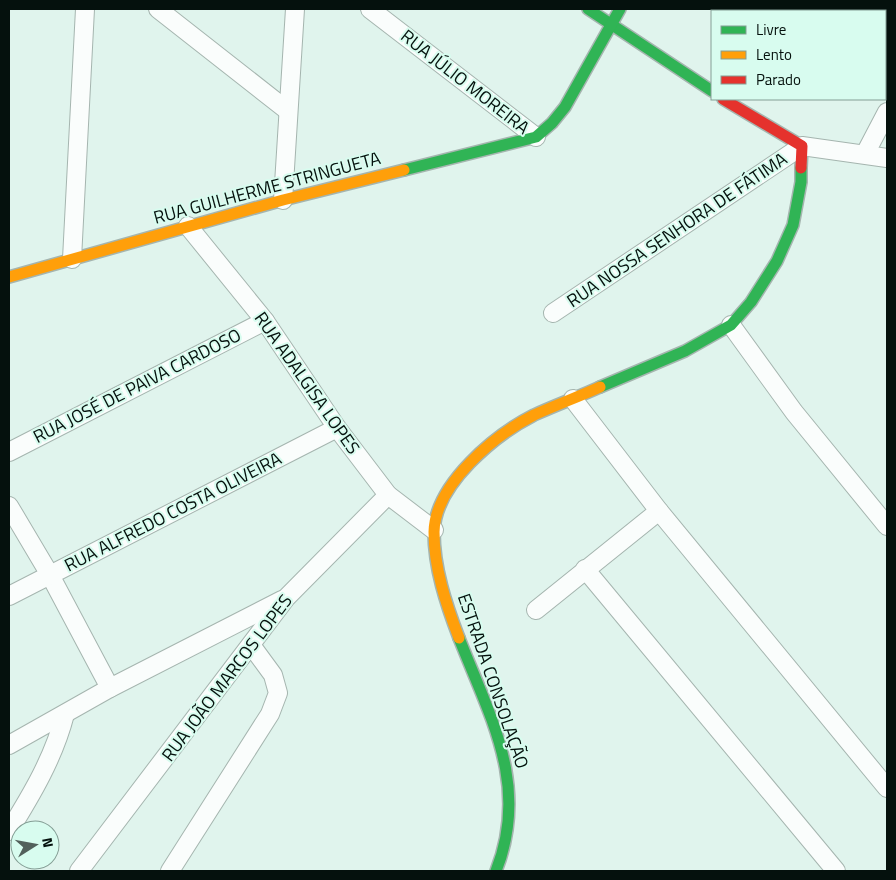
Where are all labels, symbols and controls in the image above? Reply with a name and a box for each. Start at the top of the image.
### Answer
legend [711,10,886,100]
text: Livre [756,18,786,41]
street label: RUA JÚLIO MOREIRA [395,23,536,141]
text: Lento [756,43,792,66]
text: Parado [756,68,801,91]
street label: RUA GUILHERME STRINGUETA [150,144,384,231]
street label: RUA NOSSA SENHORA DE FÁTIMA [561,145,793,314]
street label: RUA ADALGISA LOPES [248,306,367,460]
street label: RUA JOSÉ DE PAIVA CARDOSO [28,321,245,450]
street label: RUA ALFREDO COSTA OLIVEIRA [59,445,286,578]
street label: RUA JOÃO MARCOS LOPES [155,588,298,767]
street label: ESTRADA CONSOLAÇÃO [451,590,536,772]
north arrow [10,820,60,870]
text: N [37,836,59,849]

